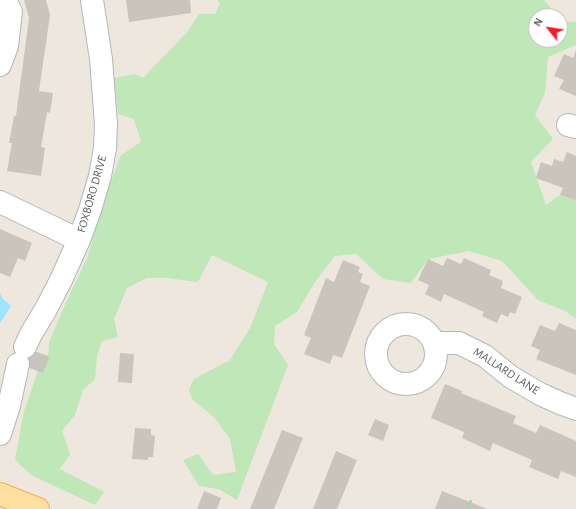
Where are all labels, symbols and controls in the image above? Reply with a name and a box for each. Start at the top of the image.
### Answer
north arrow [528,8,568,48]
text: N [531,16,545,28]
street label: FOXBORO DRIVE [74,154,110,234]
street label: MALLARD LANE [470,344,542,398]

